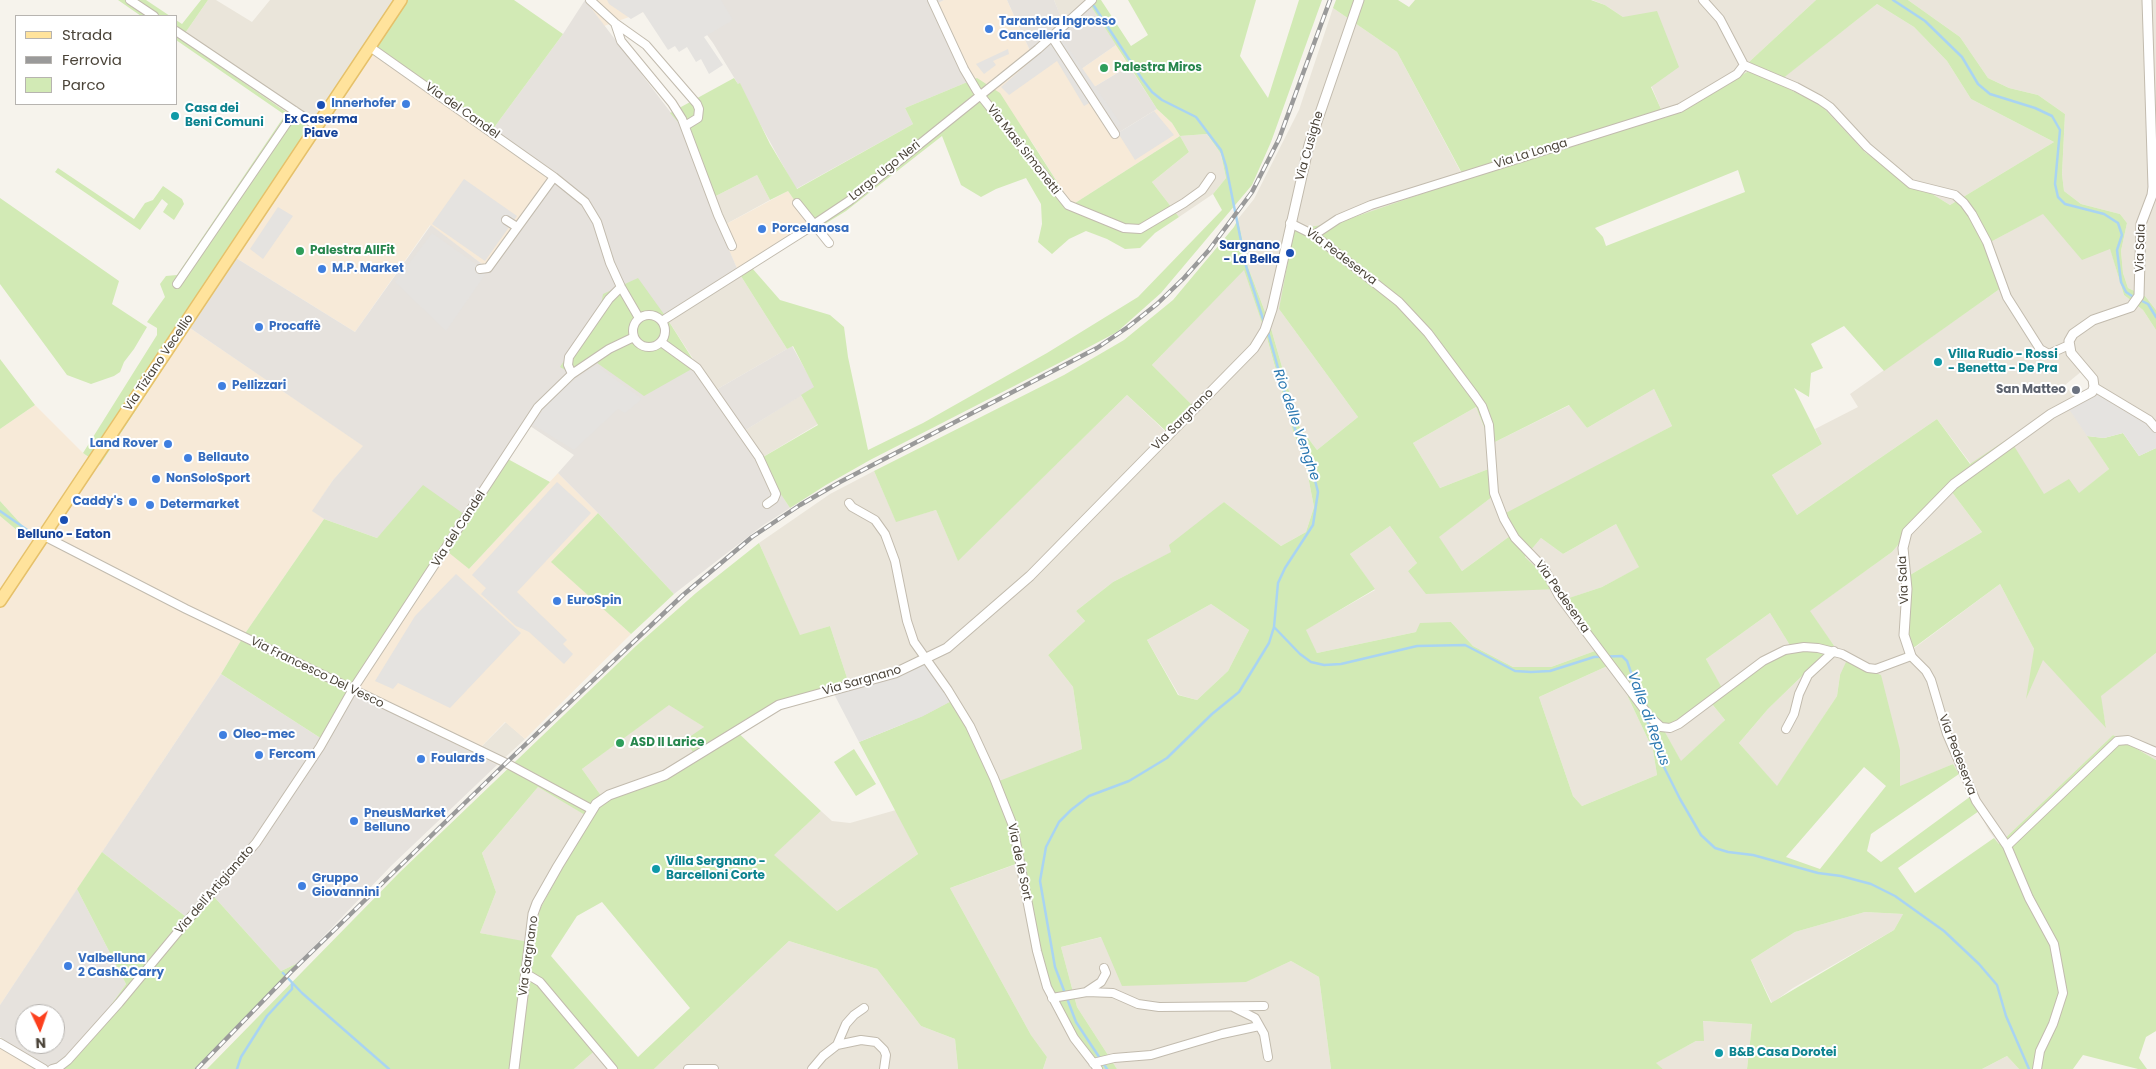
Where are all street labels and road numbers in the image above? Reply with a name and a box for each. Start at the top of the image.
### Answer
street label: Via del Candel [422,80,502,142]
street label: Via Masi Simonetti [983,102,1063,198]
street label: Via Cusighe [1293,110,1327,182]
street label: Via La Longa [1493,136,1569,172]
street label: Largo Ugo Neri [847,138,923,204]
street label: Via Sala [2133,223,2149,273]
street label: Via Pedeserva [1303,226,1379,288]
street label: Via Tiziano Vecellio [121,312,197,414]
street label: Via Sargnano [1149,386,1217,454]
street label: Via del Candel [429,488,489,570]
street label: Via Sala [1896,555,1912,605]
street label: Via Pedeserva [1532,558,1592,636]
street label: Via Francesco Del Vesco [248,634,386,712]
street label: Via Sargnano [821,663,903,699]
street label: Via Pedeserva [1935,713,1979,797]
street label: Via de le Sort [1004,822,1034,902]
street label: Via dell'Artigianato [173,843,257,937]
street label: Via Sargnano [516,915,542,997]

